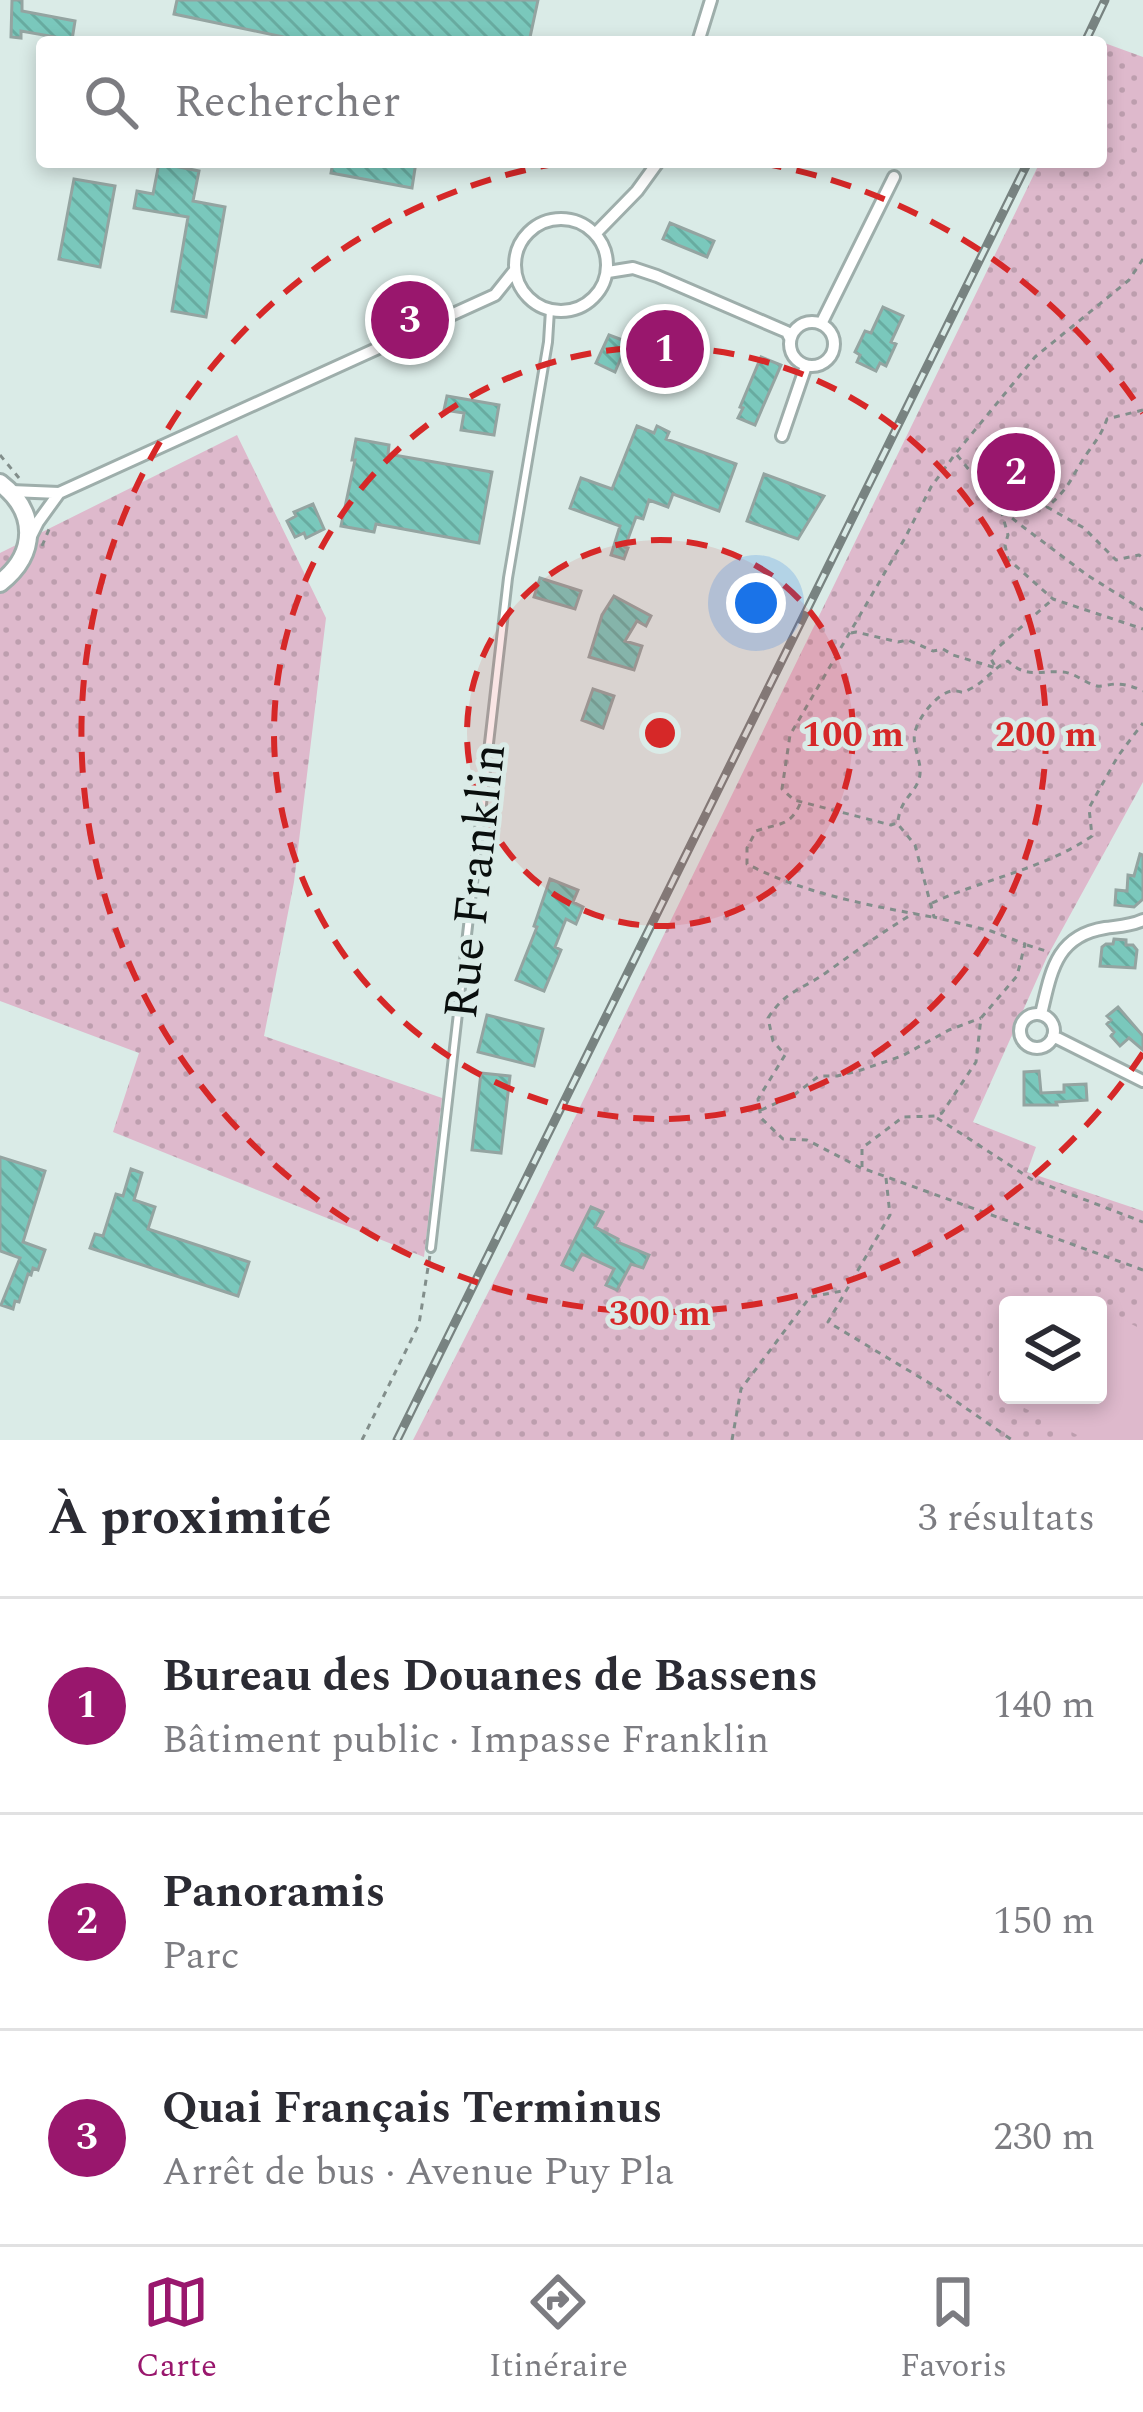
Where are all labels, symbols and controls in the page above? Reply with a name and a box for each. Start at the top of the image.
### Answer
search box [36,36,1107,168]
text: Rechercher [174,68,400,137]
icon: search [78,69,144,135]
pin: 3 [371,275,449,365]
pin: 1 [626,304,704,394]
pin: 2 [977,427,1055,517]
your location [726,573,786,633]
text: 100 m [802,708,904,763]
text: 200 m [995,708,1097,763]
centre of rings [639,712,681,754]
street label: Rue Franklin [425,740,526,1022]
text: 300 m [609,1287,711,1342]
map controls [999,1296,1107,1404]
button: layers [999,1296,1107,1404]
text: À proximité [48,1479,332,1557]
text: 3 résultats [918,1489,1095,1548]
text: Bureau des Douanes de Bassens [162,1642,818,1711]
text: 1 [76,1676,98,1735]
text: 140 m [993,1676,1095,1735]
text: Bâtiment public · Impasse Franklin [162,1711,769,1770]
text: Panoramis [162,1858,385,1927]
text: 2 [76,1892,98,1951]
text: 150 m [993,1892,1095,1951]
text: Parc [162,1927,239,1986]
text: Quai Français Terminus [162,2074,662,2143]
text: 3 [76,2108,98,2167]
text: 230 m [993,2108,1095,2167]
text: Arrêt de bus · Avenue Puy Pla [162,2143,674,2202]
tab: Carte [136,2269,217,2391]
tab: Itinéraire [489,2269,628,2391]
tab: Favoris [900,2269,1007,2391]

